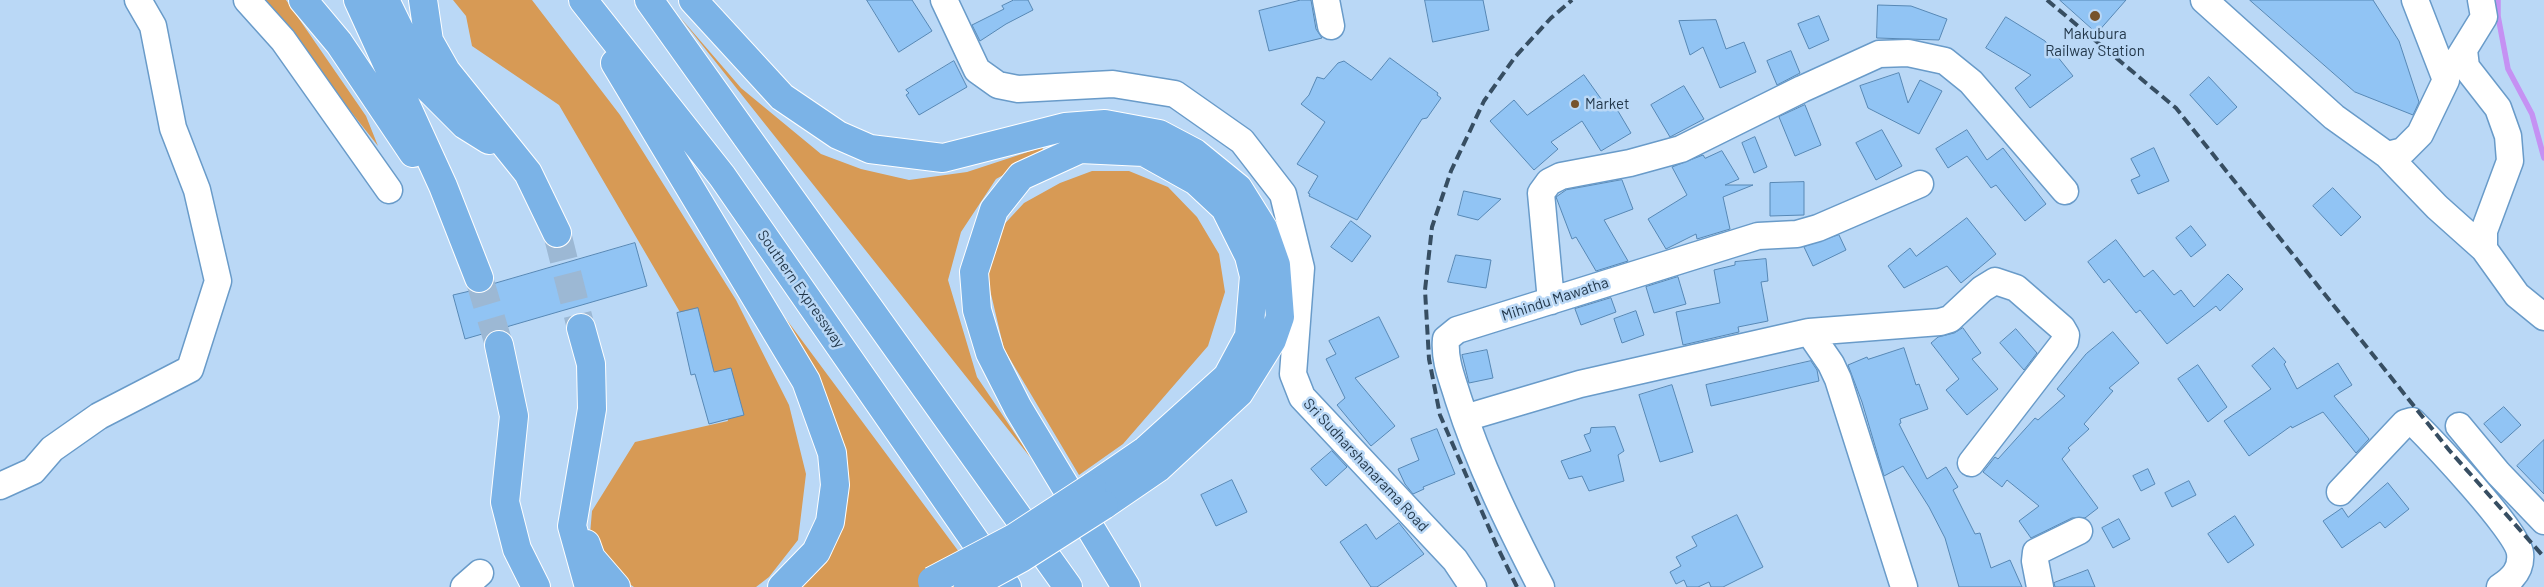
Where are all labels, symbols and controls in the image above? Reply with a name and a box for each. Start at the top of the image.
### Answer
marker: Makubura Railway Station [2088,9,2102,23]
place label: Makubura Railway Station [2045,25,2145,60]
place label: Market [1585,95,1629,113]
marker: Market [1569,98,1581,110]
street label: Southern Expressway [754,227,848,351]
street label: Mihindu Mawatha [1499,273,1611,325]
street label: Sri Sudharshanarama Road [1300,395,1432,535]

